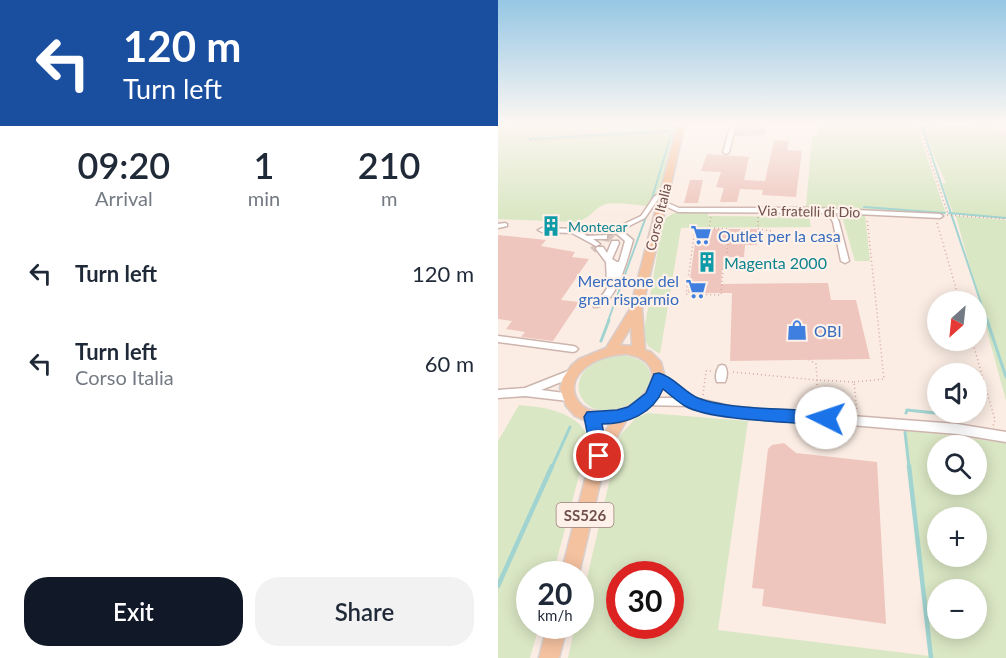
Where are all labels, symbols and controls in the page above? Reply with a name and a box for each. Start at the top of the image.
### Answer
text: 120 m [123,21,241,71]
icon: left [24,24,102,102]
text: Turn left [123,72,222,105]
text: 09:20 [78,143,170,187]
text: 1 [254,143,274,187]
text: 210 [358,143,420,187]
street label: Corso Italia [641,181,675,253]
text: Arrival [95,186,153,210]
text: min [248,186,280,210]
text: m [381,186,397,210]
street label: Via fratelli di Dio [758,202,861,220]
building icon: Montecar [539,214,563,238]
place label: Montecar [568,218,628,235]
supermarket icon: Outlet per la casa [689,223,713,247]
place label: Outlet per la casa [718,226,841,245]
building icon: Magenta 2000 [695,250,719,274]
place label: Magenta 2000 [724,253,827,272]
icon: left [24,257,57,290]
text: Turn left [75,260,157,287]
text: 120 m [412,260,474,287]
place label: Mercatone del gran risparmio [578,271,679,308]
supermarket icon: Mercatone del gran risparmio [684,277,708,301]
north arrow [927,291,987,351]
map controls [927,291,987,639]
shop icon: OBI [785,318,809,342]
place label: OBI [814,321,842,340]
text: Turn left [75,338,157,365]
icon: left [24,347,57,380]
text: 60 m [425,350,474,377]
button: sound [927,363,987,423]
text: Corso Italia [75,365,174,389]
position arrow [794,386,858,450]
pin [573,430,624,481]
button: search [927,435,987,495]
icon: arrive [582,439,615,472]
road number: SS526 [556,503,614,527]
button: + [927,507,987,567]
speed limit sign: 30 [606,561,684,639]
text: 20 [538,575,572,611]
button: Exit [24,577,243,646]
button: Share [255,577,474,646]
button: − [927,579,987,639]
text: km/h [537,606,573,624]

